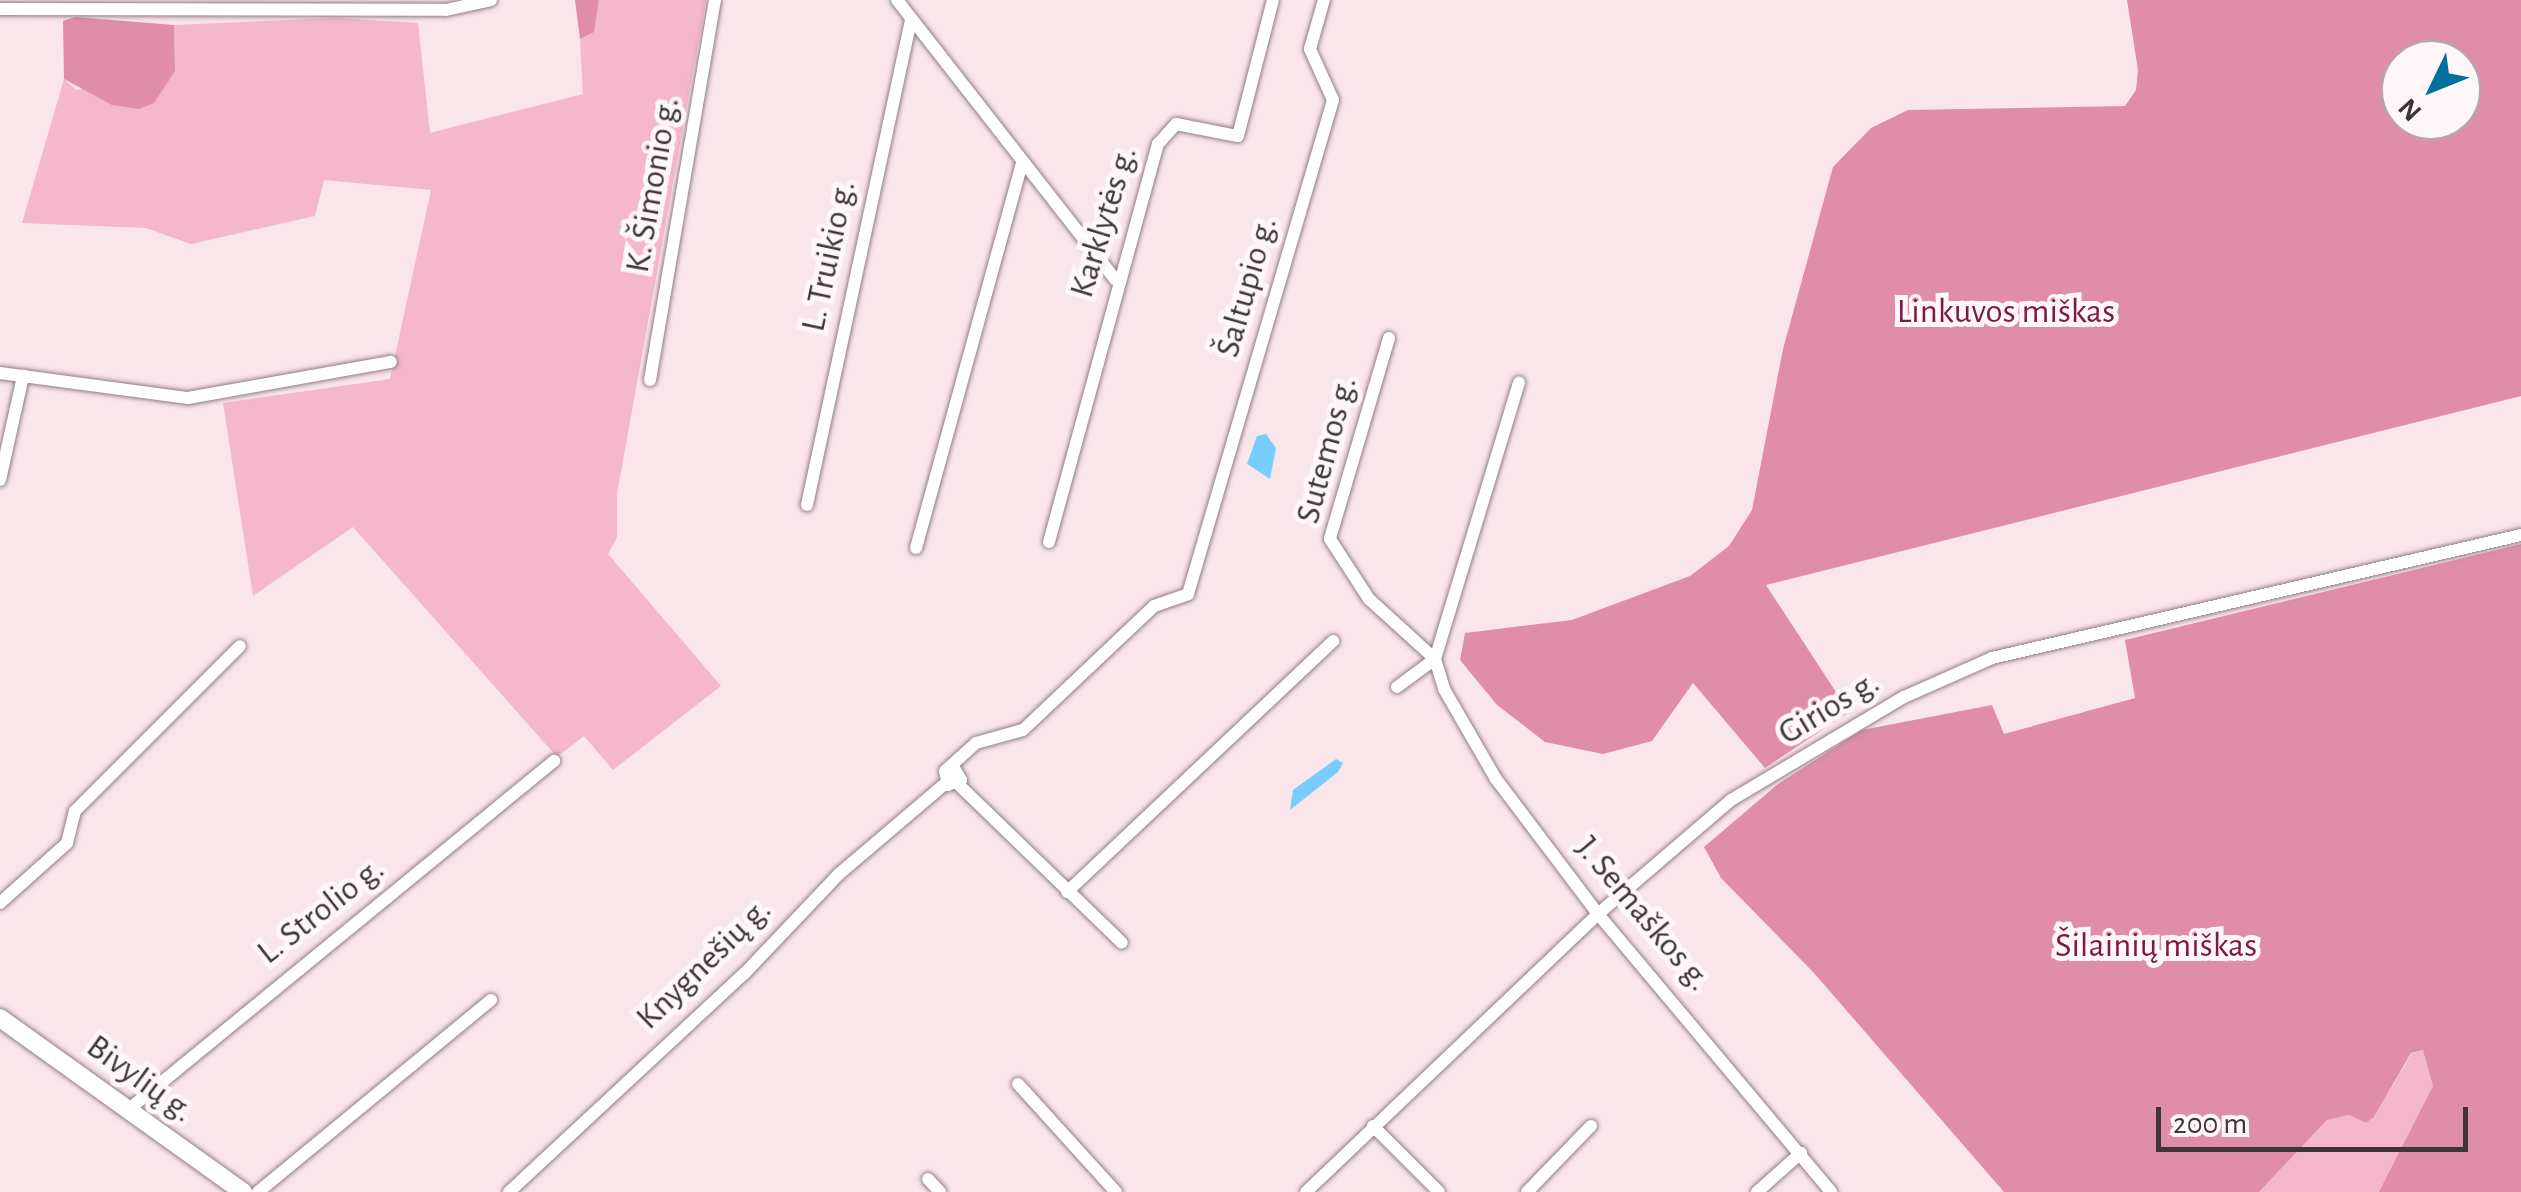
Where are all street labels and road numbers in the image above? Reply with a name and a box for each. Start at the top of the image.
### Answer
street label: K. Šimonio g. [617,94,689,276]
street label: Karklytės g. [1061,141,1147,303]
street label: L. Truikio g. [793,177,865,335]
street label: Šaltupio g. [1207,212,1287,362]
street label: Sutemos g. [1287,372,1367,528]
street label: Girios g. [1771,662,1887,754]
street label: J. Semaškos g. [1566,828,1720,1000]
street label: L. Strolio g. [249,848,393,974]
street label: Knygnešių g. [628,889,780,1039]
street label: Bivylių g. [78,1026,202,1132]

